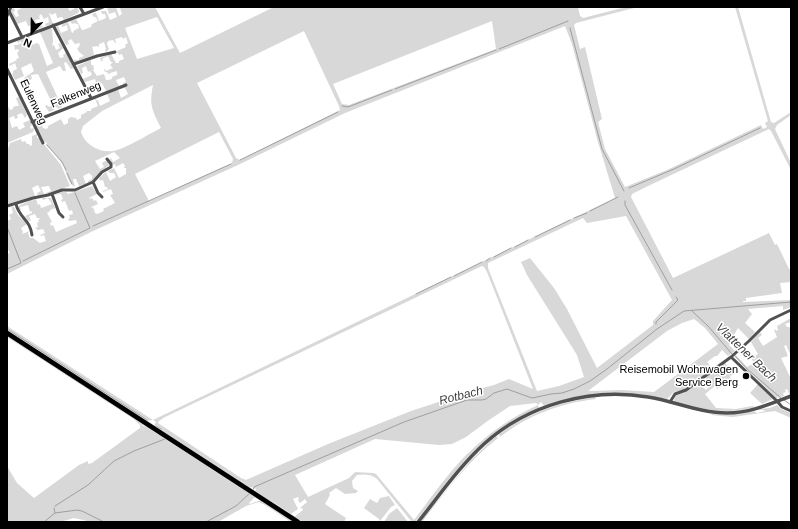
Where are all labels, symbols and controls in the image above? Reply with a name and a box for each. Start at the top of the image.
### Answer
north arrow [12,12,52,52]
text: N [22,36,33,50]
street label: Eulenweg [17,77,49,127]
street label: Falkenweg [49,79,103,111]
water label: Vlattener Bach [713,320,779,386]
place label: Reisemobil Wohnwagen Service Berg [620,363,738,389]
marker: Reisemobil Wohnwagen Service Berg [741,371,751,381]
water label: Rotbach [438,384,484,408]

